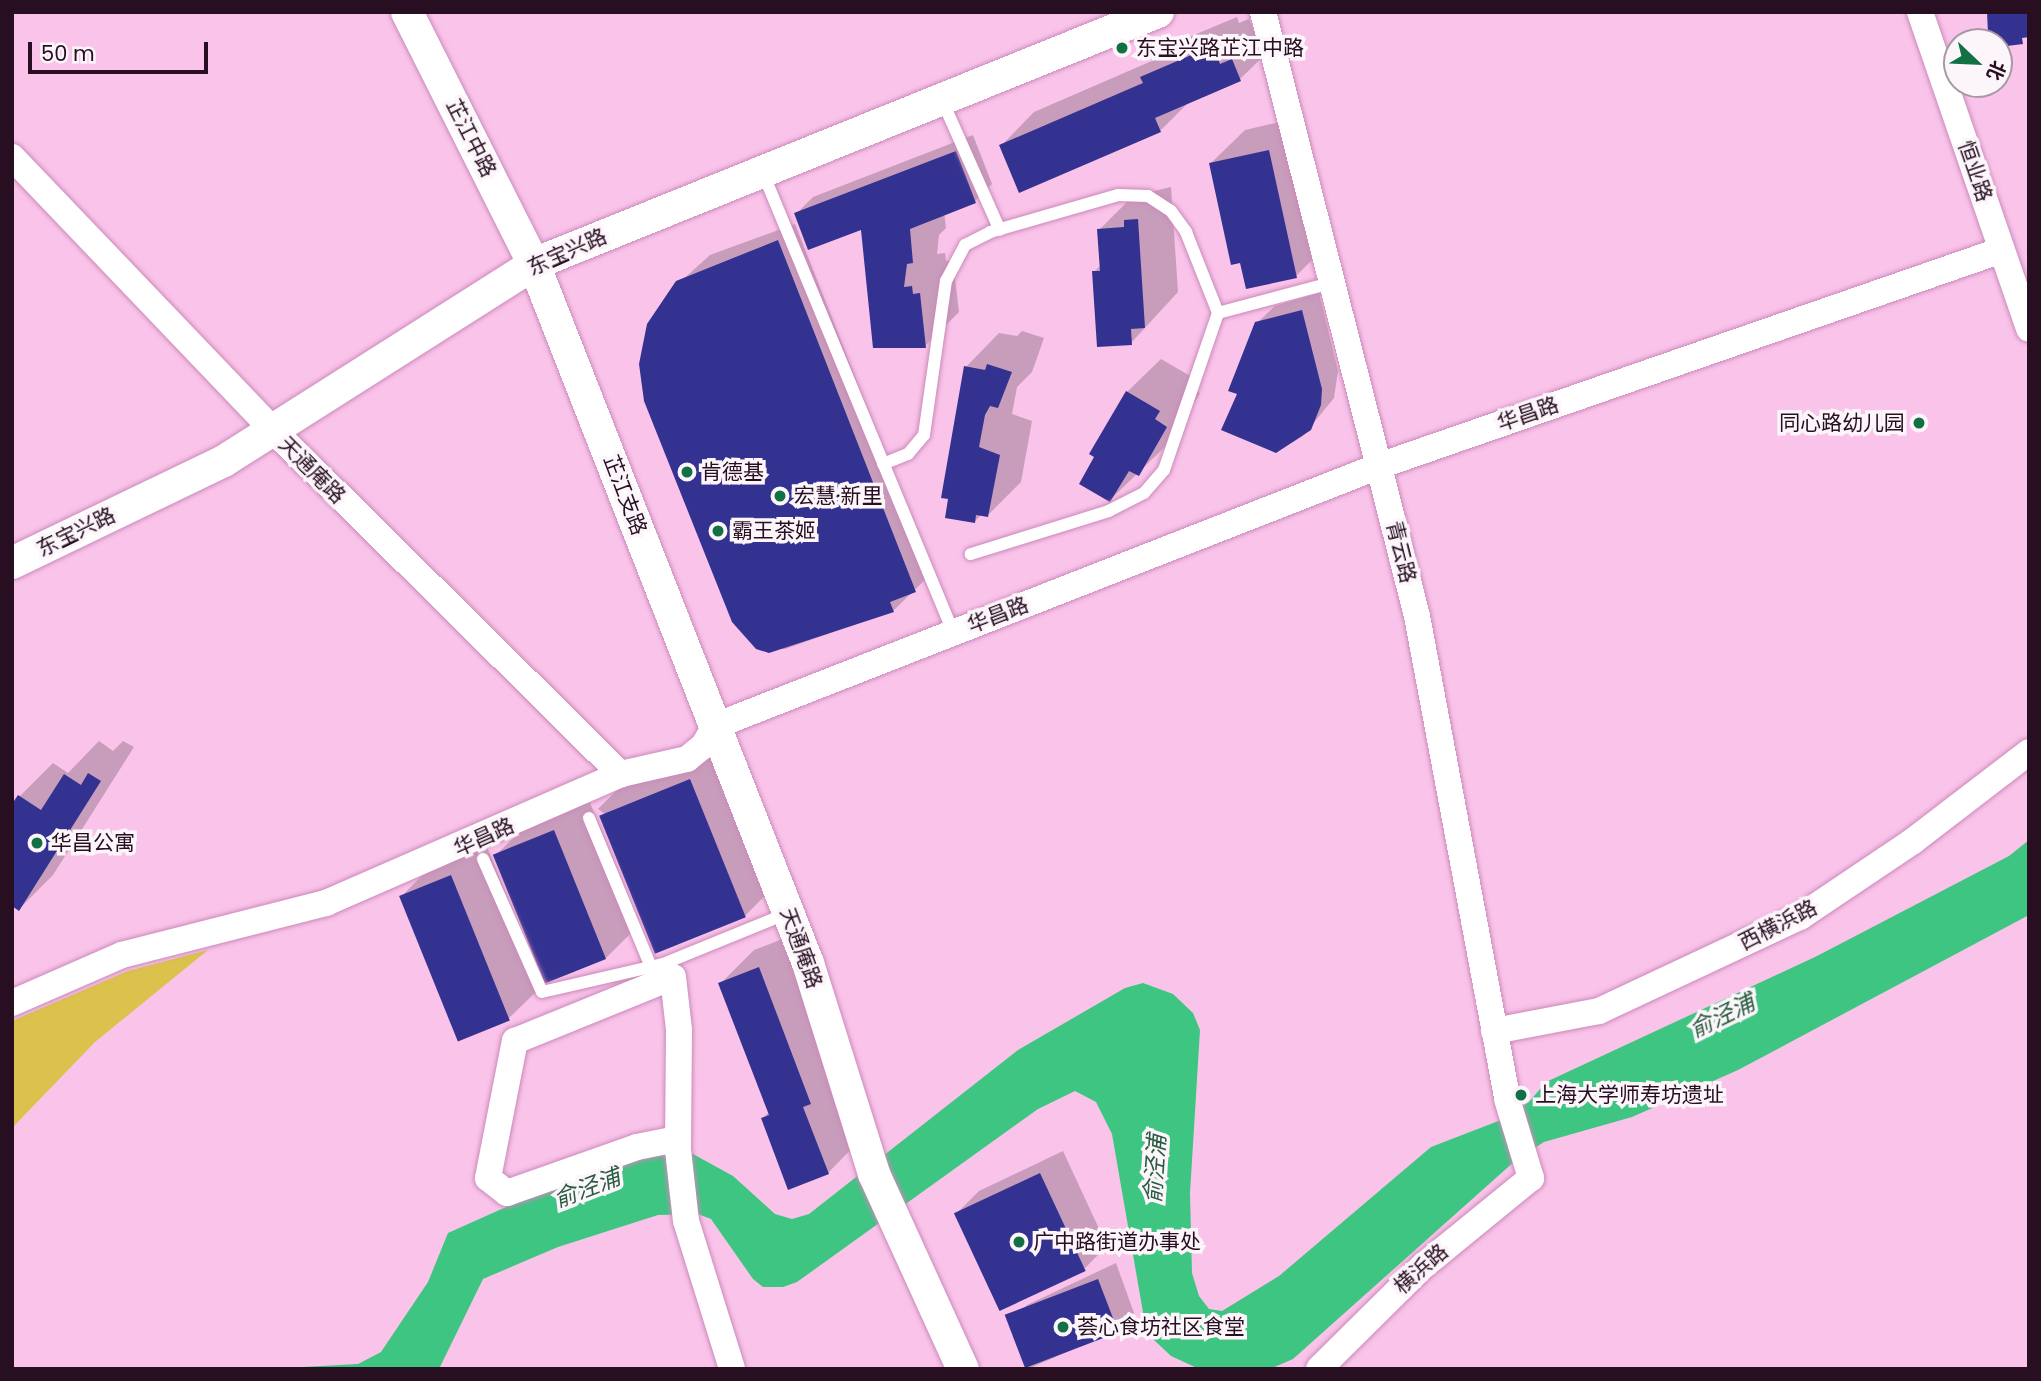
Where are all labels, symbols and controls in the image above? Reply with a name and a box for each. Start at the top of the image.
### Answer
scale bar [32,28,212,72]
north arrow [1943,28,2013,98]
place label: 东宝兴路芷江中路 [1136,35,1304,61]
text: 50 m [41,39,95,68]
marker: 东宝兴路芷江中路 [1114,40,1130,56]
text: 北 [1980,57,2012,85]
street label: 芷江中路 [441,95,501,181]
street label: 恒业路 [1953,137,1997,205]
street label: 东宝兴路 [524,223,610,281]
street label: 华昌路 [1494,392,1562,436]
place label: 同心路幼儿园 [1779,410,1905,436]
marker: 同心路幼儿园 [1911,415,1927,431]
street label: 天通庵路 [273,431,351,509]
street label: 芷江支路 [598,451,652,539]
place label: 肯德基 [701,459,764,485]
marker: 肯德基 [679,464,695,480]
place label: 宏慧·新里 [794,483,882,509]
marker: 宏慧·新里 [772,488,788,504]
street label: 东宝兴路 [33,502,119,562]
place label: 霸王茶姬 [732,518,816,544]
street label: 青云路 [1381,518,1421,586]
marker: 霸王茶姬 [710,523,726,539]
street label: 华昌路 [964,592,1032,638]
street label: 华昌路 [450,813,518,861]
place label: 华昌公寓 [51,830,135,856]
marker: 华昌公寓 [29,835,45,851]
street label: 西横浜路 [1735,895,1821,955]
street label: 天通庵路 [775,904,827,992]
water label: 俞泾浦 [1685,988,1759,1044]
place label: 上海大学师寿坊遗址 [1535,1082,1724,1108]
marker: 上海大学师寿坊遗址 [1513,1087,1529,1103]
water label: 俞泾浦 [1139,1134,1171,1204]
water label: 俞泾浦 [550,1163,624,1213]
place label: 广中路街道办事处 [1033,1229,1201,1255]
marker: 广中路街道办事处 [1011,1234,1027,1250]
street label: 横浜路 [1389,1239,1453,1299]
place label: 荟心食坊社区食堂 [1077,1314,1245,1340]
marker: 荟心食坊社区食堂 [1055,1319,1071,1335]

